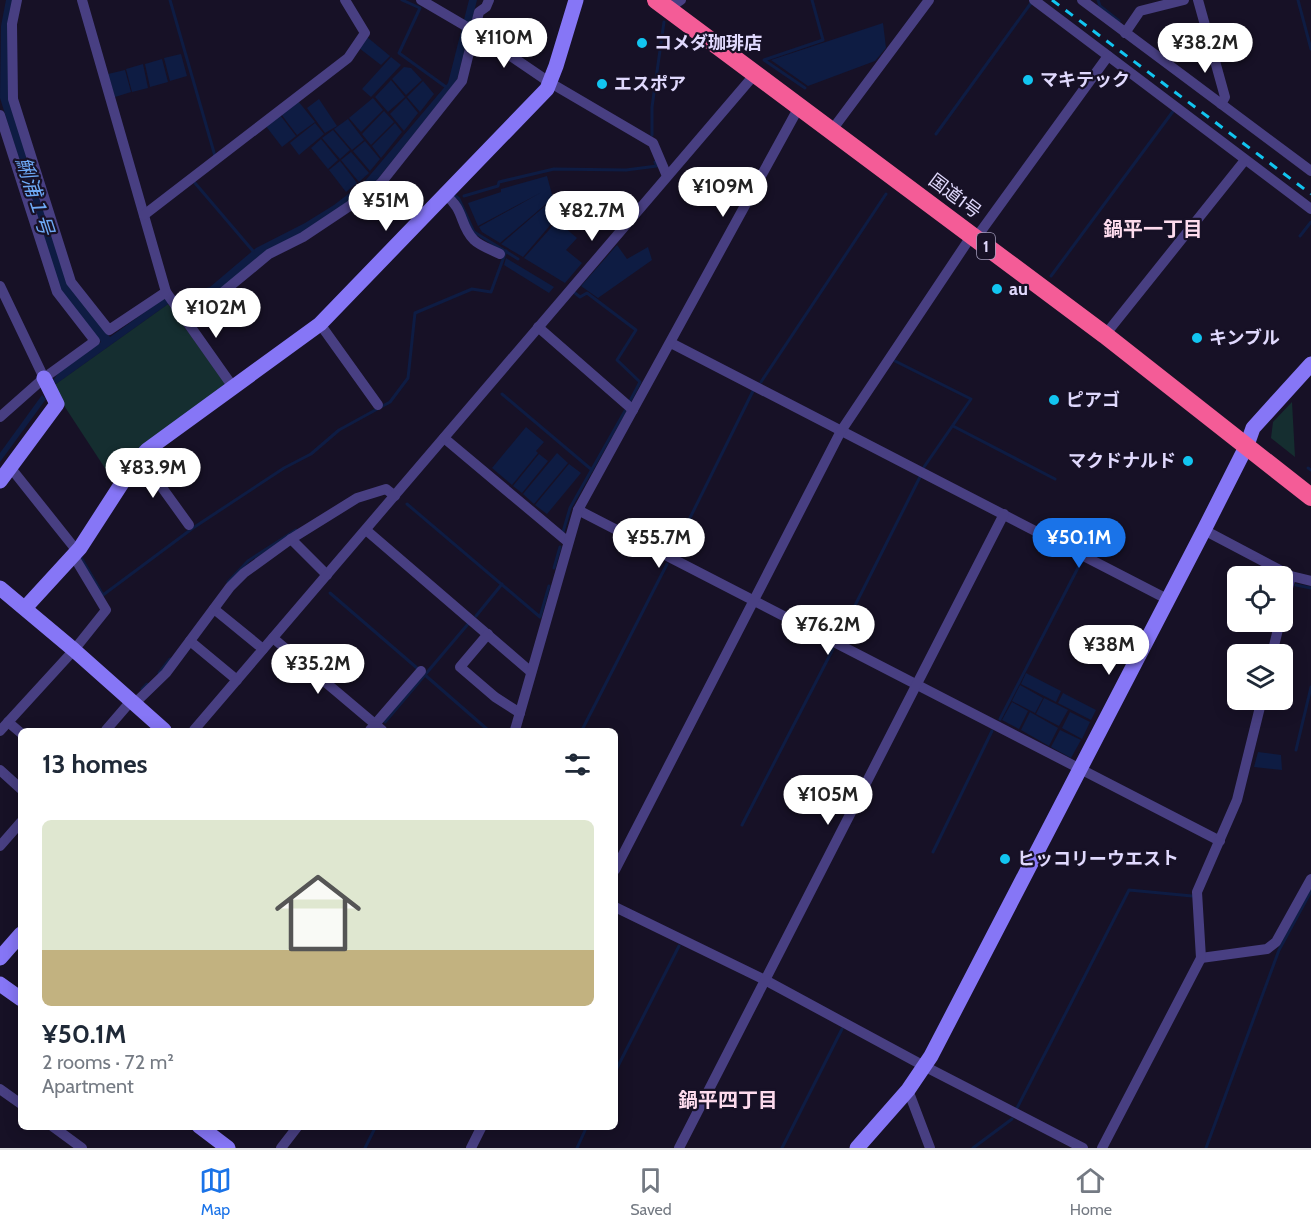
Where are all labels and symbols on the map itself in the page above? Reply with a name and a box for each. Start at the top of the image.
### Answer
pin: ¥110M [462,18,546,69]
pin: ¥38.2M [1156,23,1254,74]
place label: コメダ珈琲店 [654,32,762,54]
marker: コメダ珈琲店 [635,36,649,50]
place label: マキテック [1040,69,1130,91]
place label: エスポア [614,73,686,95]
marker: マキテック [1021,73,1035,87]
marker: エスポア [595,77,609,91]
water label: 鯏浦１号 [11,154,59,240]
pin: ¥109M [681,167,765,218]
street label: 国道1号 [924,169,986,223]
pin: ¥51M [350,181,422,232]
pin: ¥82.7M [543,191,641,242]
district label: 鍋平一丁目 [1103,217,1203,241]
road number: 1 [977,233,995,259]
place label: au [1009,278,1028,300]
marker: au [990,282,1004,296]
pin: ¥102M [174,288,258,339]
place label: キンブル [1209,327,1280,349]
marker: キンブル [1190,331,1204,345]
place label: ピアゴ [1066,389,1120,411]
marker: ピアゴ [1047,393,1061,407]
pin: ¥83.9M [104,448,202,499]
place label: マクドナルド [1068,450,1176,472]
marker: マクドナルド [1181,454,1195,468]
pin: ¥55.7M [610,518,708,569]
pin: ¥50.1M [1030,518,1128,569]
pin: ¥76.2M [779,605,877,656]
pin: ¥38M [1073,625,1145,676]
pin: ¥35.2M [269,644,367,695]
pin: ¥105M [786,775,870,826]
place label: ヒッコリーウエスト [1017,848,1179,870]
marker: ヒッコリーウエスト [998,852,1012,866]
district label: 鍋平四丁目 [678,1088,778,1112]

